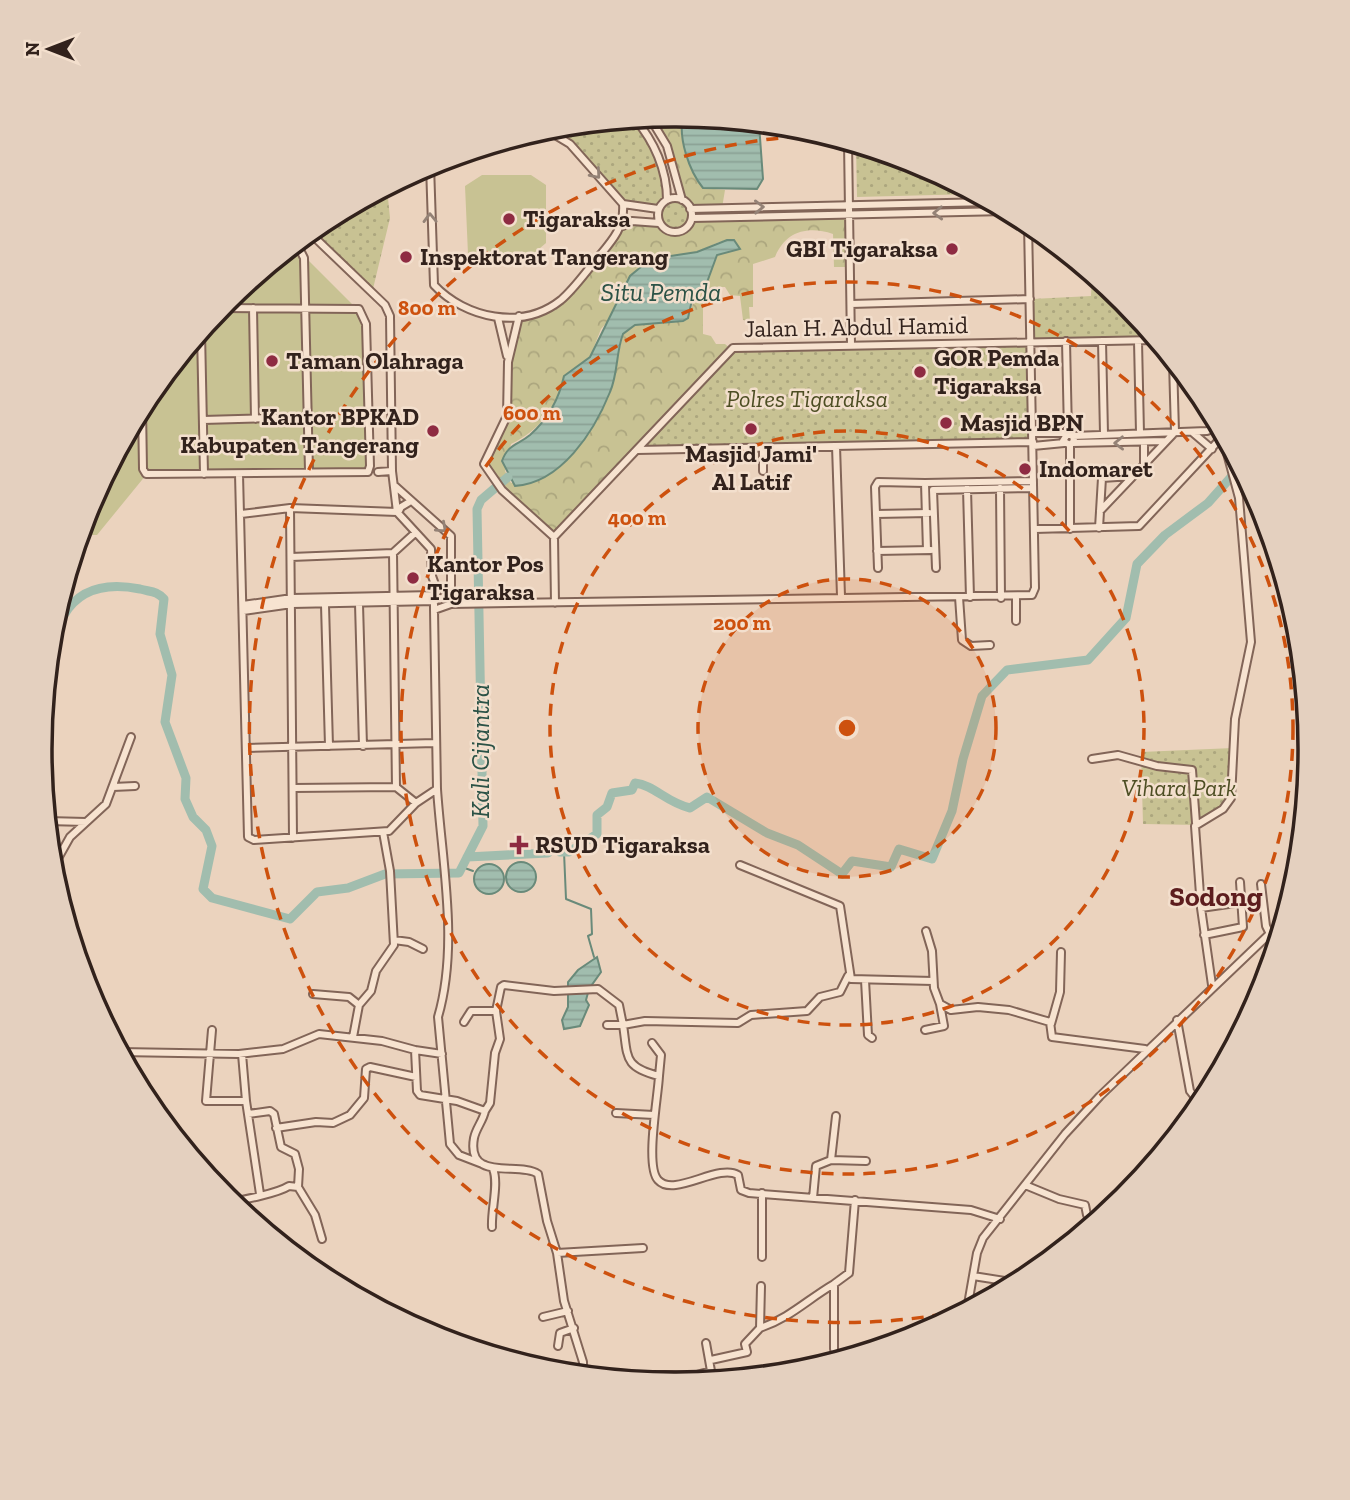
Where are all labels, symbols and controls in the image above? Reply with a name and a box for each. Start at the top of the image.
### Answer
north arrow [14,14,84,84]
text: N [21,42,44,56]
one-way arrow [588,166,600,179]
one-way arrow [753,200,764,215]
place label: Tigaraksa [523,204,631,233]
one-way arrow [932,205,943,220]
marker: Tigaraksa [501,211,517,227]
one-way arrow [423,212,438,223]
place label: GBI Tigaraksa [786,234,938,263]
marker: GBI Tigaraksa [944,241,960,257]
place label: Inspektorat Tangerang [420,242,669,271]
marker: Inspektorat Tangerang [398,249,414,265]
water label: Situ Pemda [601,276,721,308]
text: 800 m [398,295,457,320]
street label: Jalan H. Abdul Hamid [744,310,968,343]
place label: GOR Pemda Tigaraksa [934,343,1059,400]
place label: Taman Olahraga [286,346,464,375]
marker: Taman Olahraga [264,353,280,369]
marker: GOR Pemda Tigaraksa [912,364,928,380]
park label: Polres Tigaraksa [726,384,888,413]
text: 600 m [503,400,561,425]
place label: Kantor BPKAD Kabupaten Tangerang [180,402,419,459]
place label: Masjid BPN [960,408,1084,437]
marker: Masjid BPN [938,415,954,431]
marker: Masjid Jami' Al Latif [743,421,759,437]
marker: Kantor BPKAD Kabupaten Tangerang [425,423,441,439]
one-way arrow [1113,435,1124,450]
place label: Masjid Jami' Al Latif [685,439,817,496]
place label: Indomaret [1039,454,1153,483]
marker: Indomaret [1017,461,1033,477]
text: 400 m [608,505,667,530]
one-way arrow [434,520,447,532]
place label: Kantor Pos Tigaraksa [427,549,544,606]
marker: Kantor Pos Tigaraksa [405,570,421,586]
text: 200 m [713,610,771,635]
water label: Kali Cijantra [464,684,496,818]
centre of rings [835,716,859,740]
park label: Vihara Park [1122,773,1237,802]
place label: RSUD Tigaraksa [535,830,710,859]
marker: RSUD Tigaraksa [509,835,529,855]
district label: Sodong [1169,880,1263,913]

